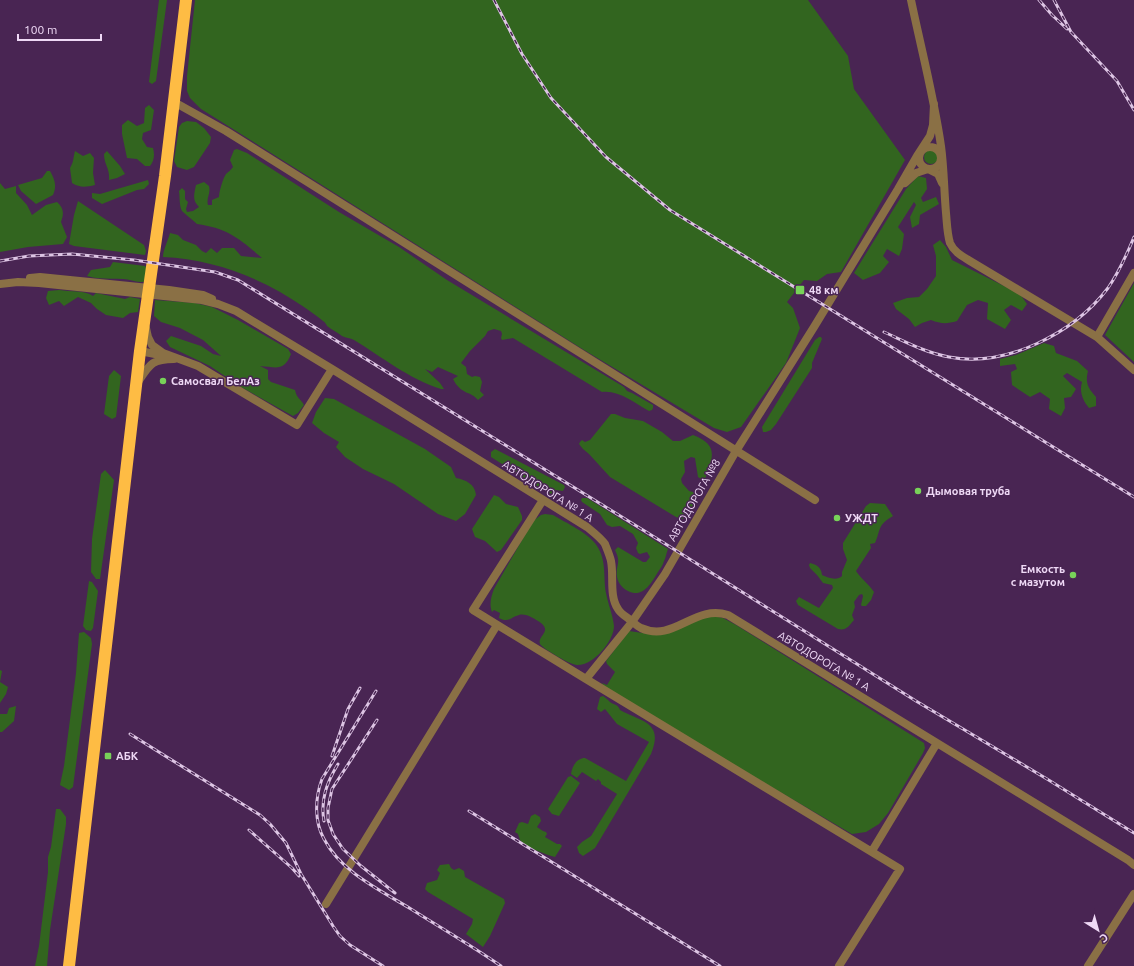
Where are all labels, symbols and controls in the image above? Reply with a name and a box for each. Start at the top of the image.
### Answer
scale bar [18,16,101,42]
text: 100 m [24,23,57,36]
marker: 48 км [794,284,806,296]
place label: 48 км [809,284,839,296]
place label: Самосвал БелАз [171,375,260,387]
marker: Самосвал БелАз [158,376,168,386]
street label: АВТОДОРОГА №8 [666,457,722,543]
street label: АВТОДОРОГА № 1 А [500,458,596,524]
place label: Дымовая труба [926,485,1010,497]
marker: Дымовая труба [913,486,923,496]
place label: УЖДТ [845,512,878,524]
marker: УЖДТ [832,513,842,523]
place label: Емкость с мазутом [1011,563,1065,588]
marker: Емкость с мазутом [1068,570,1078,580]
street label: АВТОДОРОГА № 1 А [776,629,873,694]
place label: АБК [116,750,139,762]
marker: АБК [103,751,113,761]
north arrow [1078,910,1118,950]
text: С [1098,931,1110,945]

